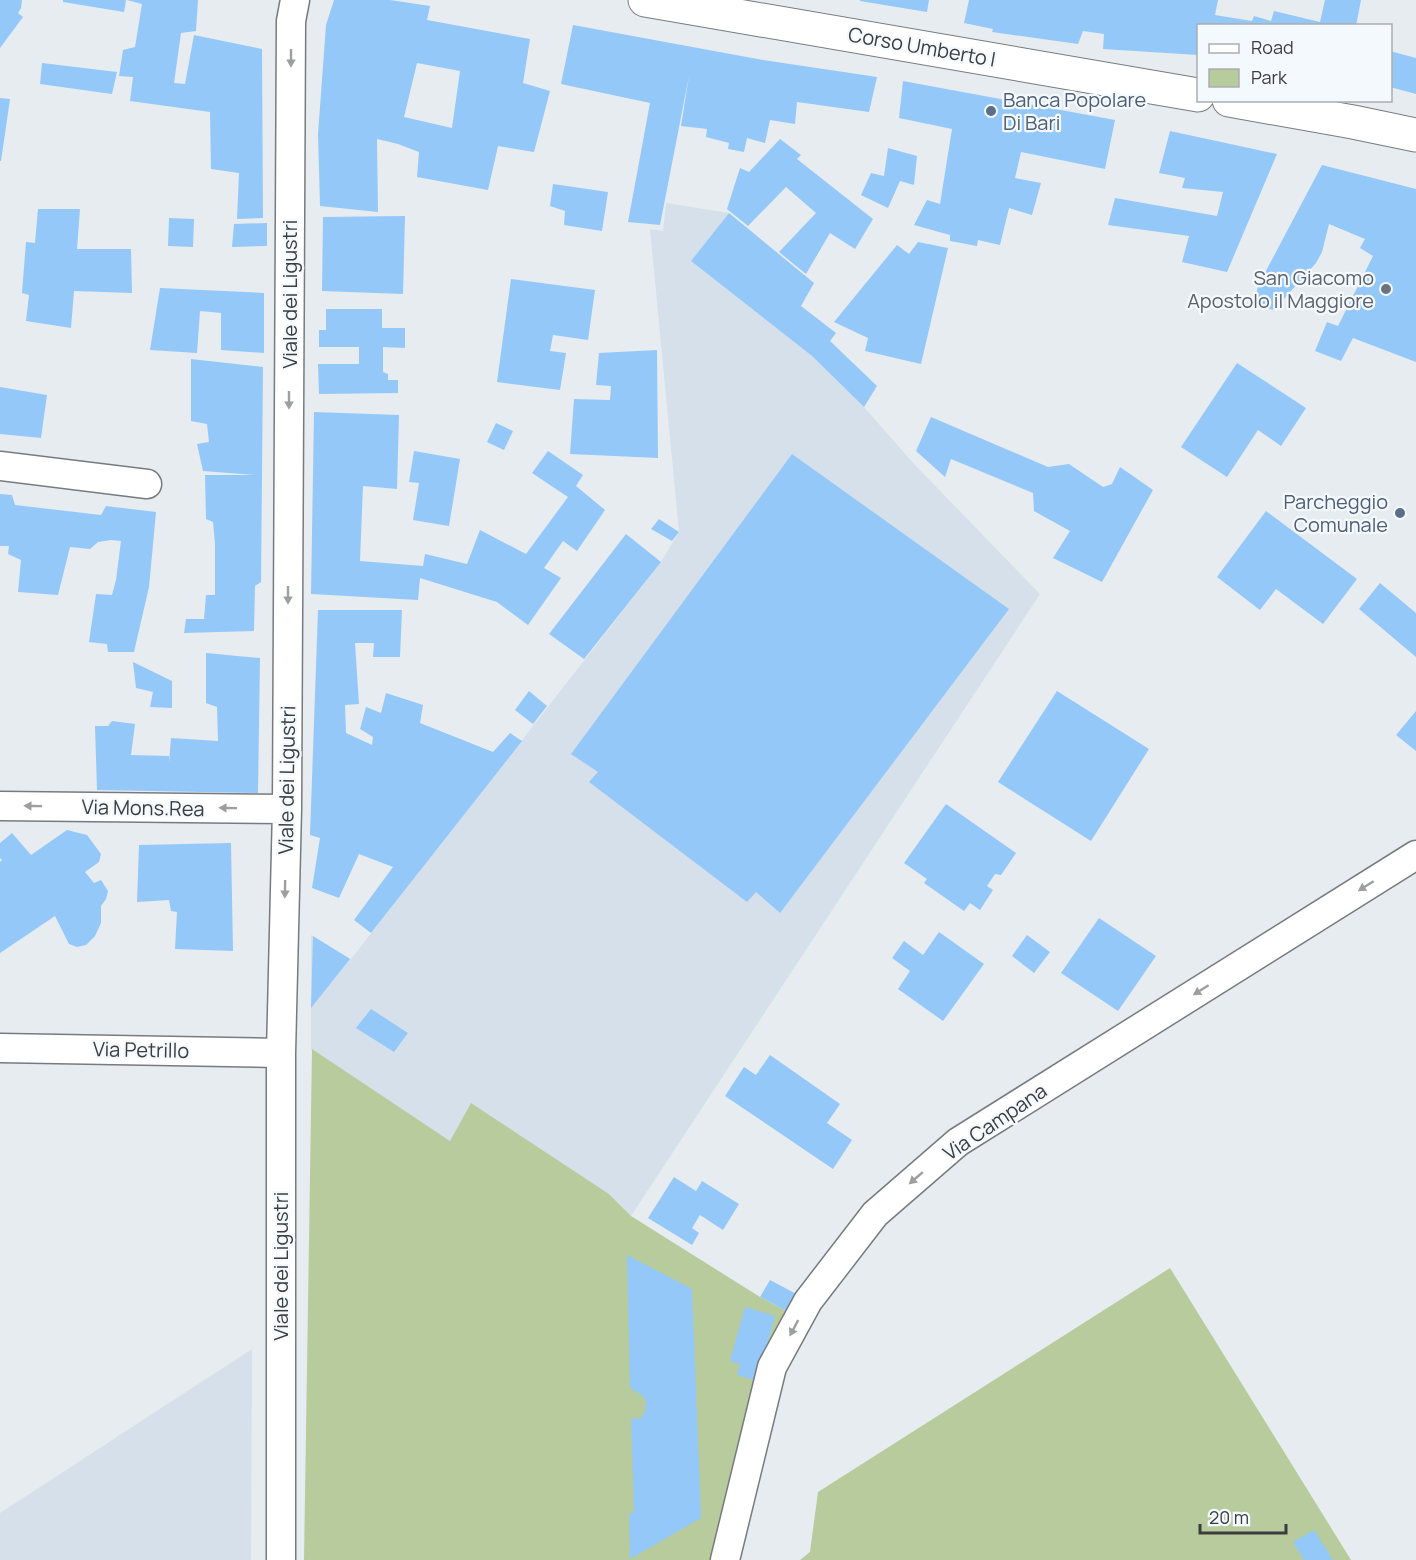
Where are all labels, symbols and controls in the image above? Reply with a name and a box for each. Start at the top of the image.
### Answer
street label: Corso Umberto I [846,20,998,73]
legend [1197,24,1392,102]
text: Road [1251,35,1294,59]
one-way arrow [286,49,296,68]
text: Park [1251,65,1288,89]
place label: Banca Popolare Di Bari [1003,86,1146,136]
marker: Banca Popolare Di Bari [984,104,998,118]
street label: Viale dei Ligustri [276,219,303,369]
place label: San Giacomo Apostolo il Maggiore [1187,264,1374,314]
marker: San Giacomo Apostolo il Maggiore [1379,282,1393,296]
one-way arrow [284,391,294,410]
place label: Parcheggio Comunale [1283,488,1388,538]
marker: Parcheggio Comunale [1393,506,1407,520]
one-way arrow [283,586,293,605]
street label: Viale dei Ligustri [272,705,301,855]
street label: Via Mons.Rea [81,793,205,822]
one-way arrow [24,802,43,811]
one-way arrow [219,804,238,813]
one-way arrow [280,879,290,898]
one-way arrow [1358,881,1375,892]
one-way arrow [1193,984,1209,995]
street label: Via Petrillo [93,1035,190,1064]
street label: Via Campana [938,1077,1052,1166]
one-way arrow [909,1171,924,1185]
street label: Viale dei Ligustri [267,1191,294,1341]
one-way arrow [789,1320,799,1337]
scale bar [1200,1497,1286,1535]
text: 20 m [1209,1505,1249,1529]

